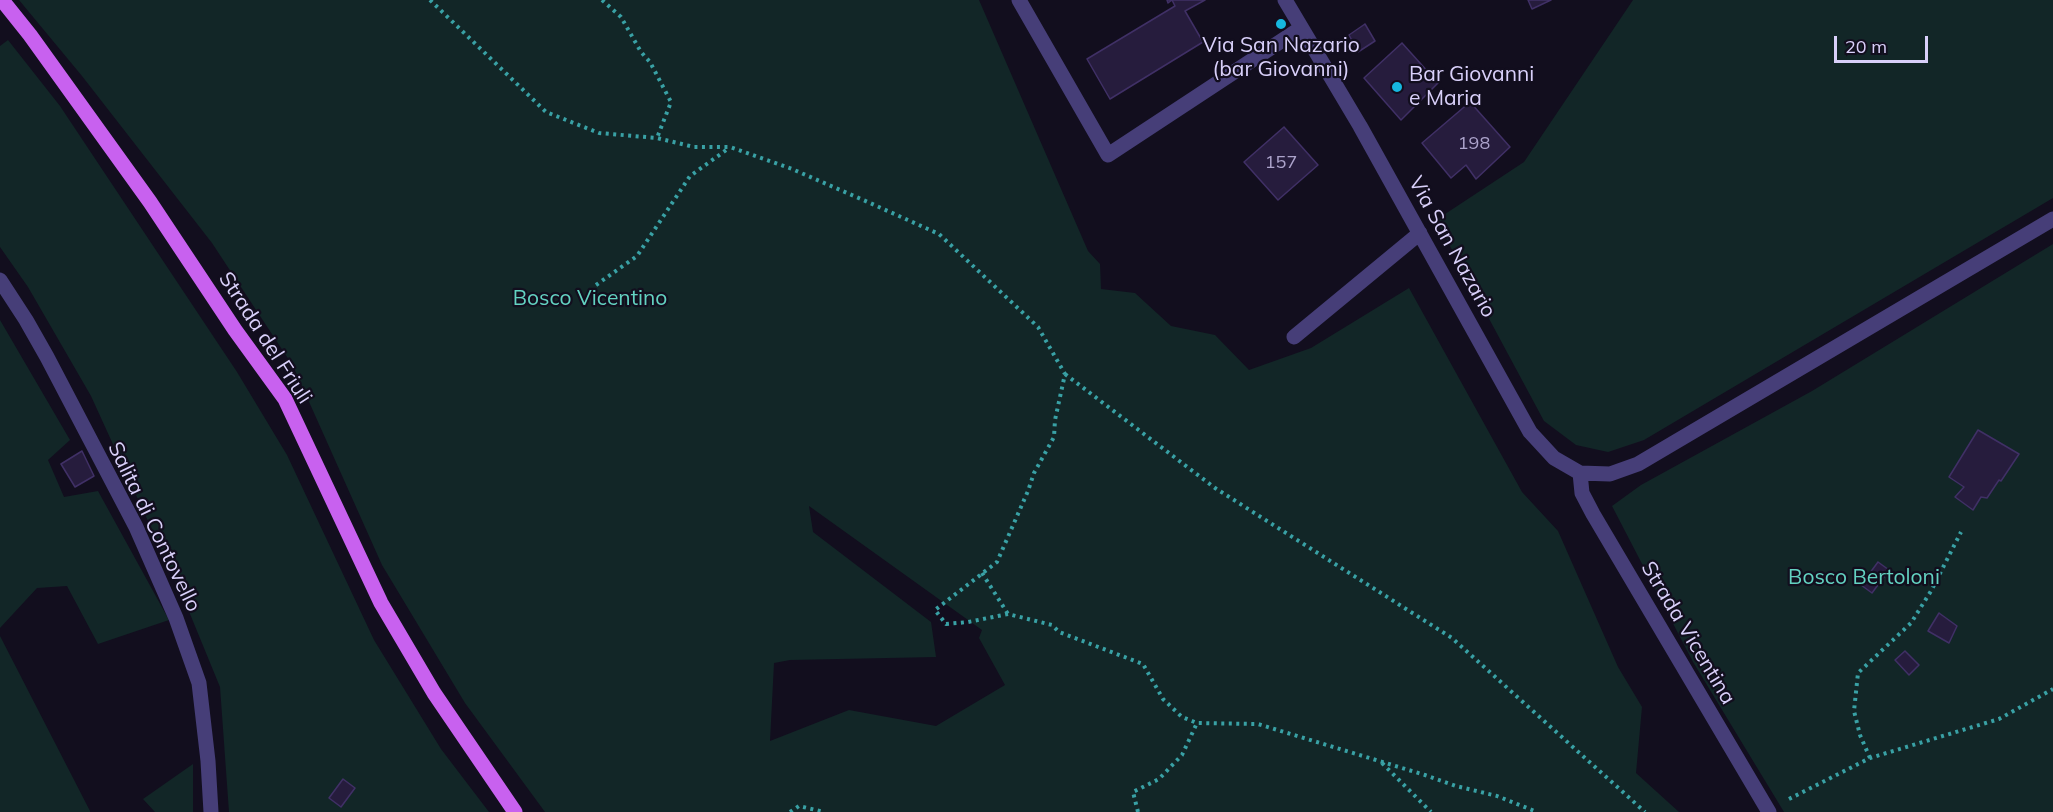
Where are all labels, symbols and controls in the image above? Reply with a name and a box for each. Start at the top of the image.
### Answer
marker: Via San Nazario (bar Giovanni) [1274,17,1288,31]
scale bar [1837,24,1932,62]
place label: Via San Nazario (bar Giovanni) [1202,33,1360,83]
text: 20 m [1845,35,1887,58]
place label: Bar Giovanni e Maria [1409,62,1534,112]
marker: Bar Giovanni e Maria [1390,80,1404,94]
house number: 198 [1458,133,1490,155]
house number: 157 [1265,152,1297,174]
street label: Via San Nazario [1403,172,1501,322]
street label: Strada del Friuli [213,267,317,409]
park label: Bosco Vicentino [513,286,667,312]
street label: Salita di Contovello [102,438,206,616]
street label: Strada Vicentina [1635,557,1741,709]
park label: Bosco Bertoloni [1788,565,1940,591]

